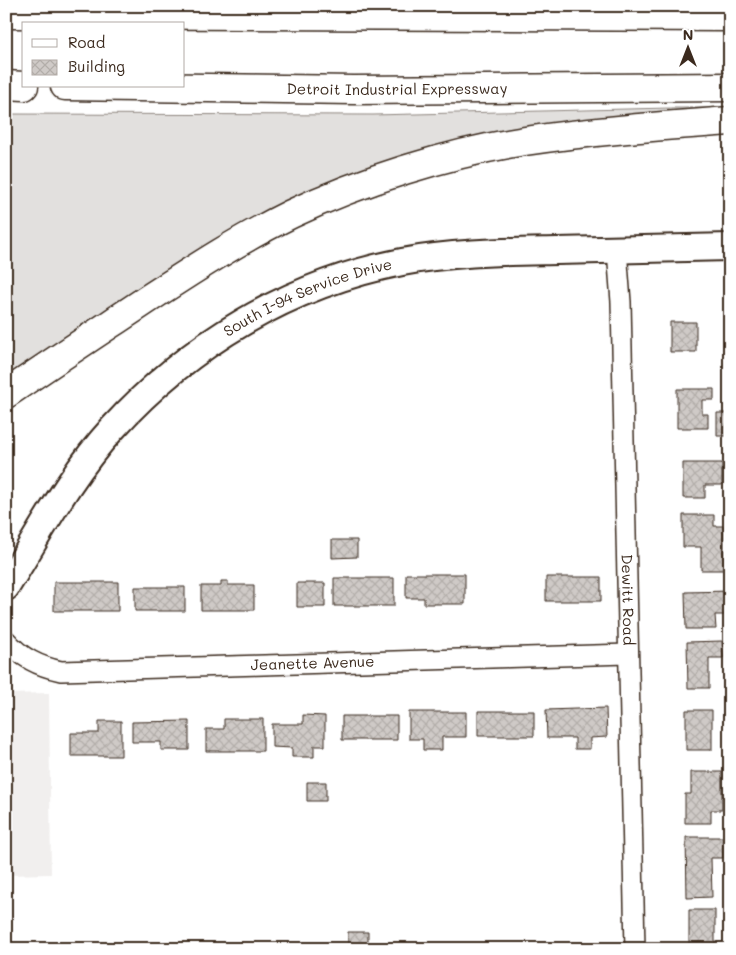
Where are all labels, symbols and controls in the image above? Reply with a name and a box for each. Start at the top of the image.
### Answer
legend [22,22,185,88]
north arrow [664,22,714,72]
text: N [683,25,693,44]
text: Road [68,32,105,52]
text: Building [68,56,125,76]
street label: Detroit Industrial Expressway [286,78,508,99]
street label: South I-94 Service Drive [219,253,394,341]
street label: Dewitt Road [617,554,639,646]
street label: Jeanette Avenue [250,651,375,674]

